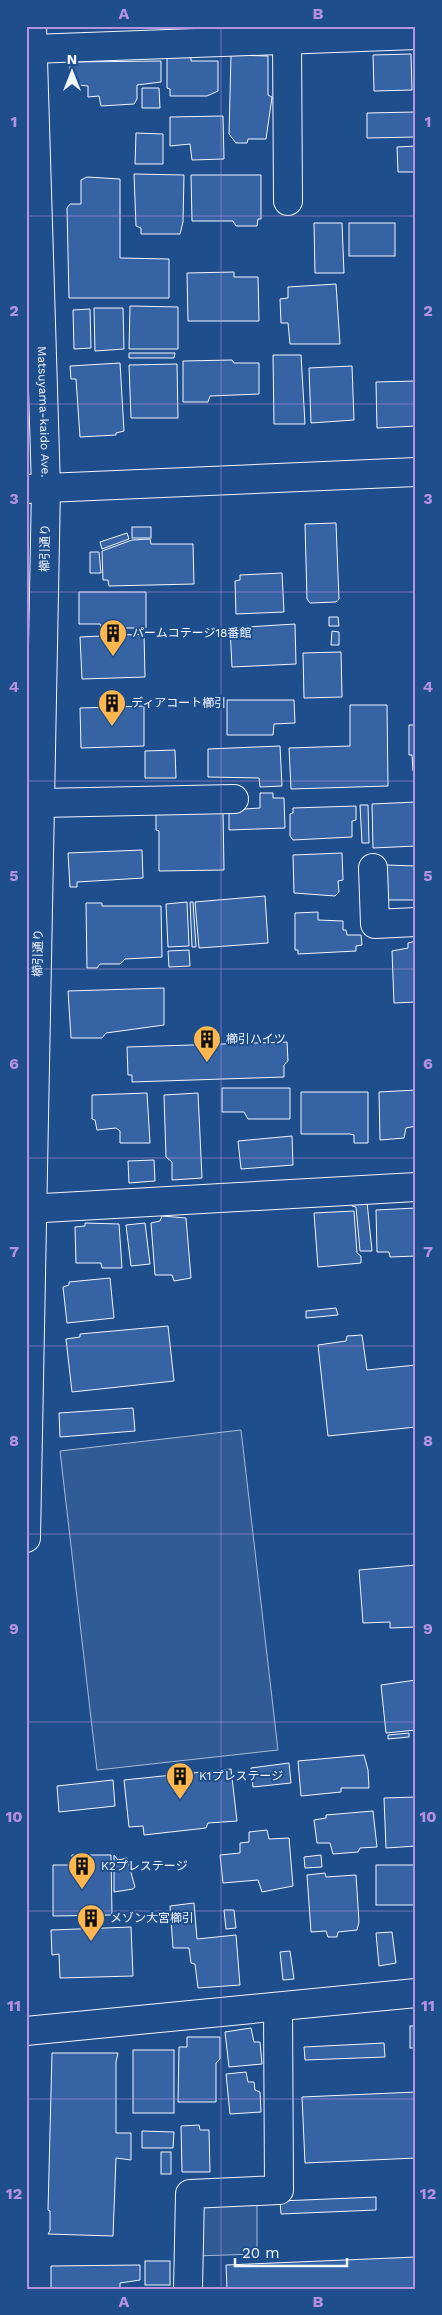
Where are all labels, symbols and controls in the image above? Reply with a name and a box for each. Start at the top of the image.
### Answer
text: A [119,4,130,23]
text: B [313,4,324,23]
north arrow [48,48,98,98]
text: N [67,51,77,67]
text: 1 [11,112,17,131]
text: 1 [425,112,431,131]
text: 2 [9,301,19,320]
text: 2 [423,301,433,320]
street label: Matsuyama-kaido Ave. [35,346,53,478]
text: 3 [9,489,19,508]
text: 3 [423,489,433,508]
street label: 櫛引通り [38,524,52,572]
building icon: パームコテージ18番館 [98,618,128,657]
place label: パームコテージ18番館 [132,626,251,640]
text: 4 [9,677,19,696]
text: 4 [423,677,433,696]
building icon: ディアコート櫛引 [97,688,127,727]
place label: ディアコート櫛引 [131,696,226,710]
text: 5 [9,866,19,885]
text: 5 [423,866,433,885]
street label: 櫛引通り [31,929,45,977]
building icon: 櫛引ハイツ [192,1024,222,1063]
place label: 櫛引ハイツ [226,1032,286,1046]
text: 6 [9,1054,19,1073]
text: 6 [423,1054,433,1073]
text: 7 [9,1242,19,1261]
text: 7 [423,1242,433,1261]
text: 8 [9,1431,19,1450]
text: 8 [423,1431,433,1450]
text: 9 [9,1619,19,1638]
text: 9 [423,1619,433,1638]
building icon: K1プレステージ [165,1761,195,1800]
place label: K1プレステージ [199,1769,283,1783]
text: 10 [5,1807,23,1826]
text: 10 [419,1807,437,1826]
building icon: K2プレステージ [67,1851,97,1890]
place label: K2プレステージ [101,1859,188,1873]
building icon: メゾン大宮櫛引 [76,1903,106,1942]
place label: メゾン大宮櫛引 [110,1911,194,1925]
text: 11 [7,1996,21,2015]
text: 11 [421,1996,435,2015]
text: 12 [6,2184,22,2203]
text: 12 [420,2184,436,2203]
scale bar [235,2235,347,2267]
text: 20 m [242,2244,280,2262]
text: A [119,2292,130,2311]
text: B [313,2292,324,2311]

